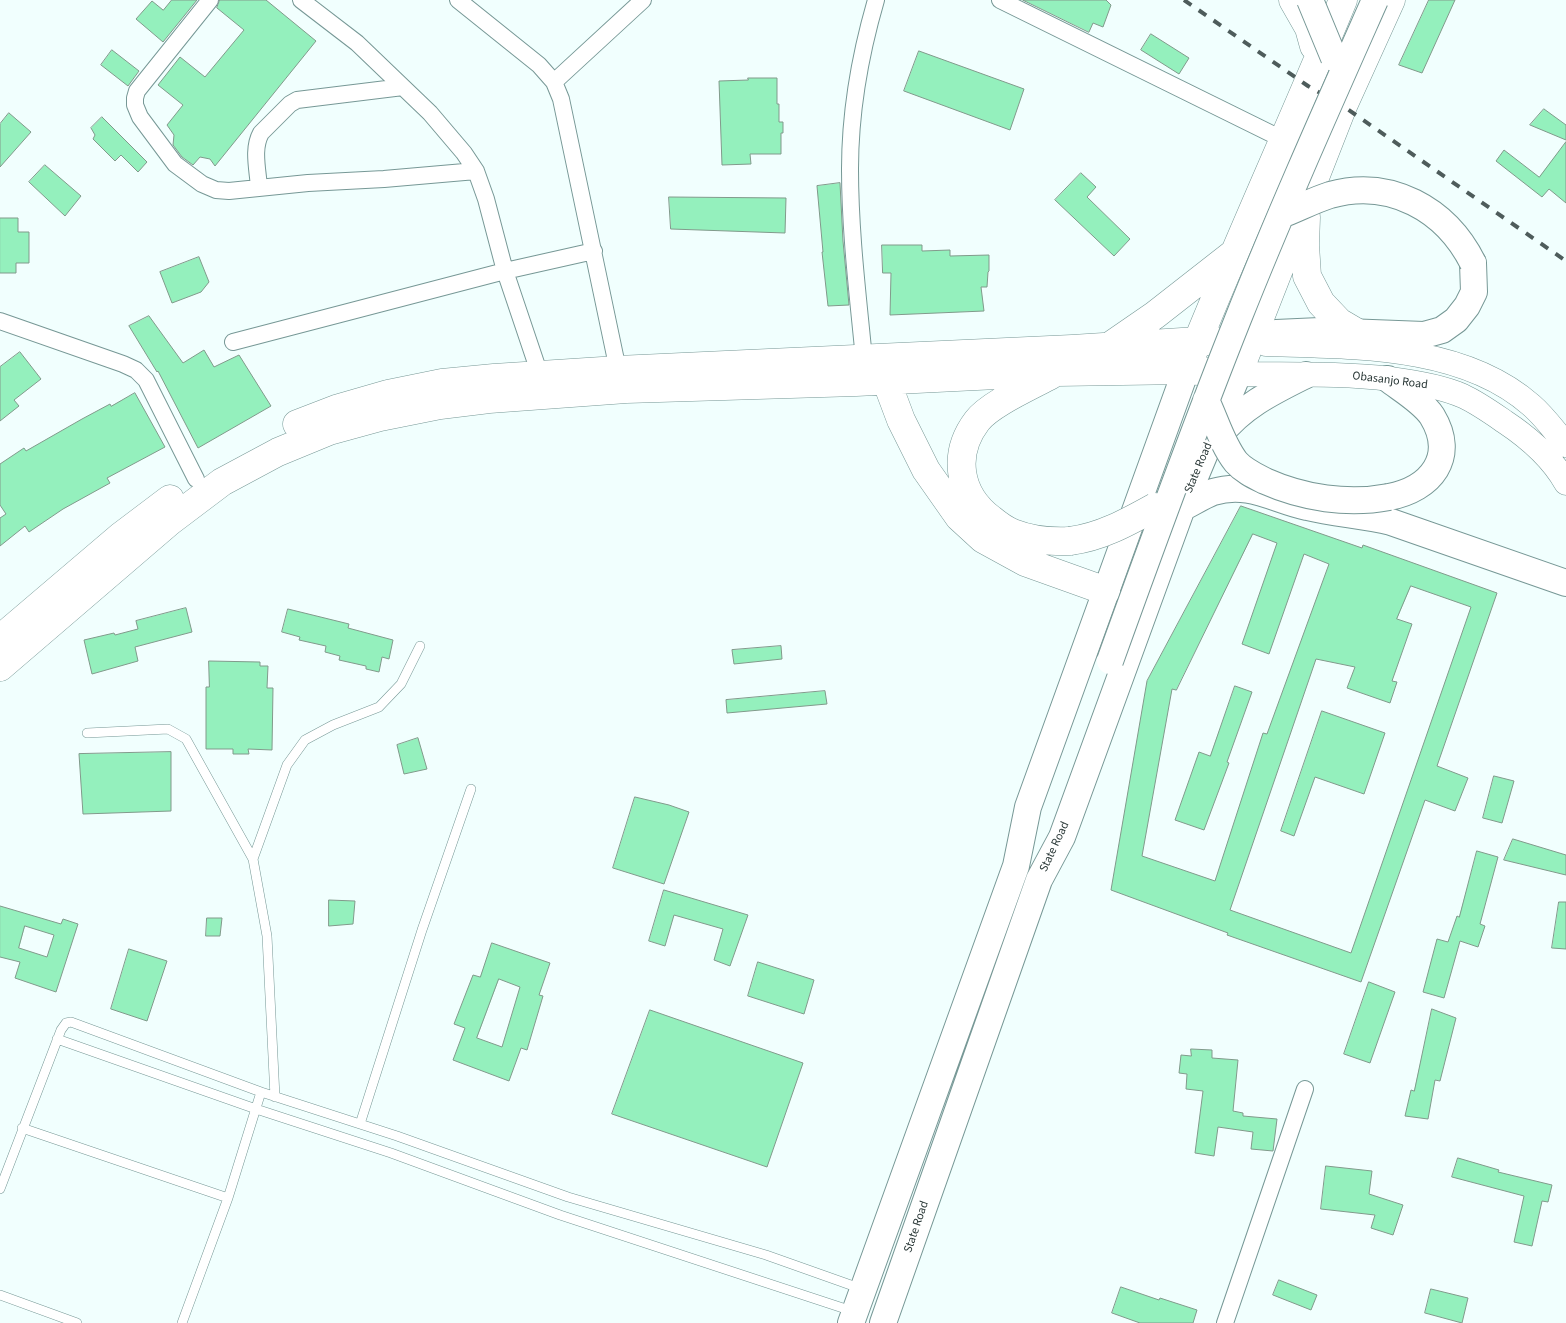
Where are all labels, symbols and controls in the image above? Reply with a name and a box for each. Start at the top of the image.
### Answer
street label: Obasanjo Road [1352,369,1428,393]
street label: State Road [1182,440,1216,496]
street label: State Road [1037,820,1073,874]
street label: State Road [901,1199,933,1255]

